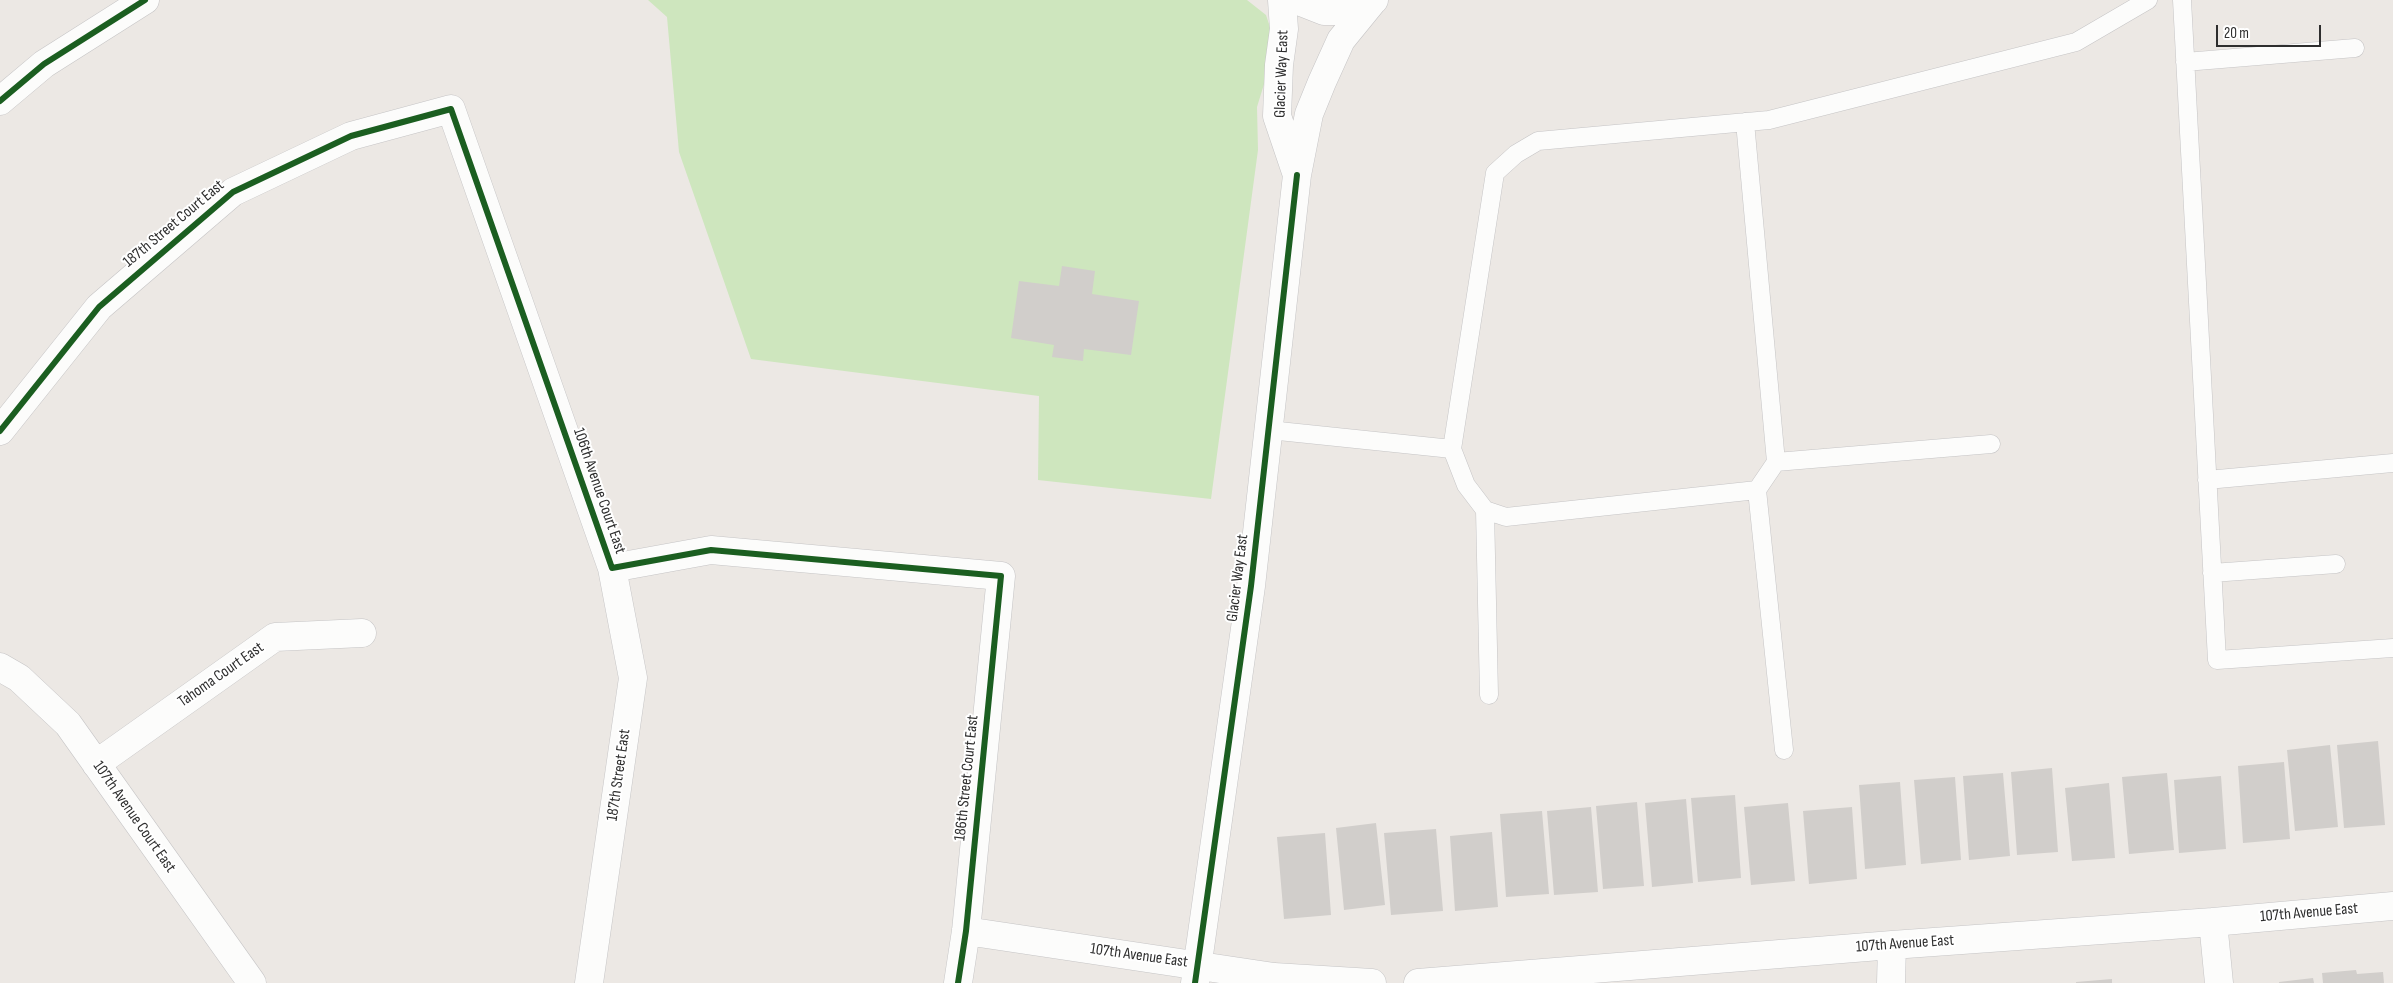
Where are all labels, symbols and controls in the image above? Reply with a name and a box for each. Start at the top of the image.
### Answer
scale bar [2218,15,2323,47]
text: 20 m [2224,24,2249,43]
street label: Glacier Way East [1271,30,1293,118]
street label: 187th Street Court East [120,176,228,272]
street label: 106th Avenue Court East [568,425,630,557]
street label: Glacier Way East [1223,533,1253,623]
street label: Tahoma Court East [174,638,268,712]
street label: 186th Street Court East [951,714,983,842]
street label: 187th Street East [603,728,635,822]
street label: 107th Avenue Court East [88,758,180,876]
street label: 107th Avenue East [2259,899,2359,927]
street label: 107th Avenue East [1855,931,1955,957]
street label: 107th Avenue East [1089,940,1189,972]

